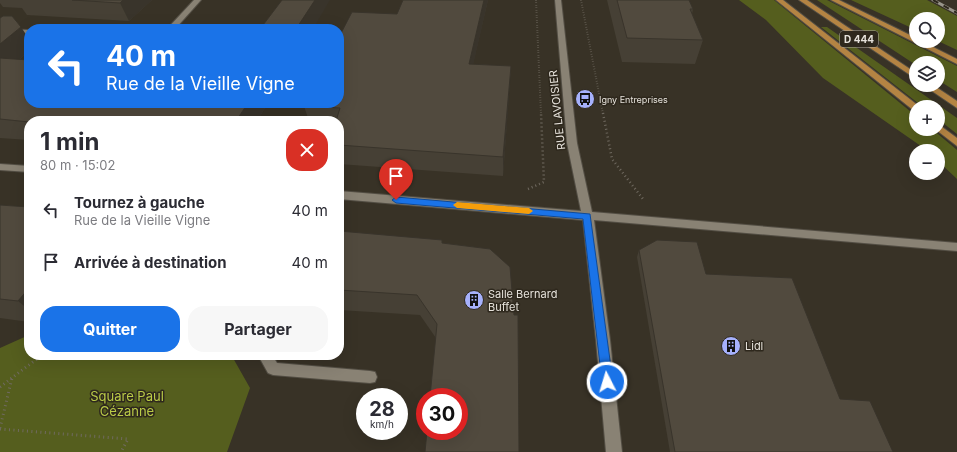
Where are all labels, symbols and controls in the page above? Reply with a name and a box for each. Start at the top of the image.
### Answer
map controls [909,12,945,180]
button: search [909,12,945,48]
road number: D 444 [840,31,878,47]
text: 40 m [106,39,176,73]
icon: left [40,40,92,92]
button: layers [909,56,945,92]
street label: RUE LAVOISIER [546,69,568,151]
text: Rue de la Vieille Vigne [106,73,295,94]
bus stop icon: Igny Entreprises [574,88,596,110]
place label: Igny Entreprises [599,94,668,105]
button: + [909,100,945,136]
text: 1 min [40,127,99,156]
button: close [286,129,328,171]
button: − [909,144,945,180]
text: 80 m · 15:02 [40,157,115,173]
pin [379,159,413,200]
icon: arrive [385,165,407,187]
text: Tournez à gauche [74,193,205,212]
icon: left [40,199,62,221]
text: 40 m [291,201,328,220]
text: Rue de la Vieille Vigne [74,212,210,228]
icon: arrive [40,251,62,273]
text: Arrivée à destination [74,253,227,272]
text: 40 m [291,253,328,272]
place label: Salle Bernard Buffet [488,287,557,314]
building icon: Salle Bernard Buffet [463,289,485,311]
button: Quitter [40,306,180,352]
button: Partager [188,306,328,352]
building icon: Lidl [720,335,742,357]
place label: Lidl [745,339,763,353]
position arrow [586,361,628,403]
park label: Square Paul Cézanne [90,388,164,419]
speed limit sign: 30 [416,388,468,440]
text: 28 [369,397,395,421]
text: km/h [370,418,394,430]

